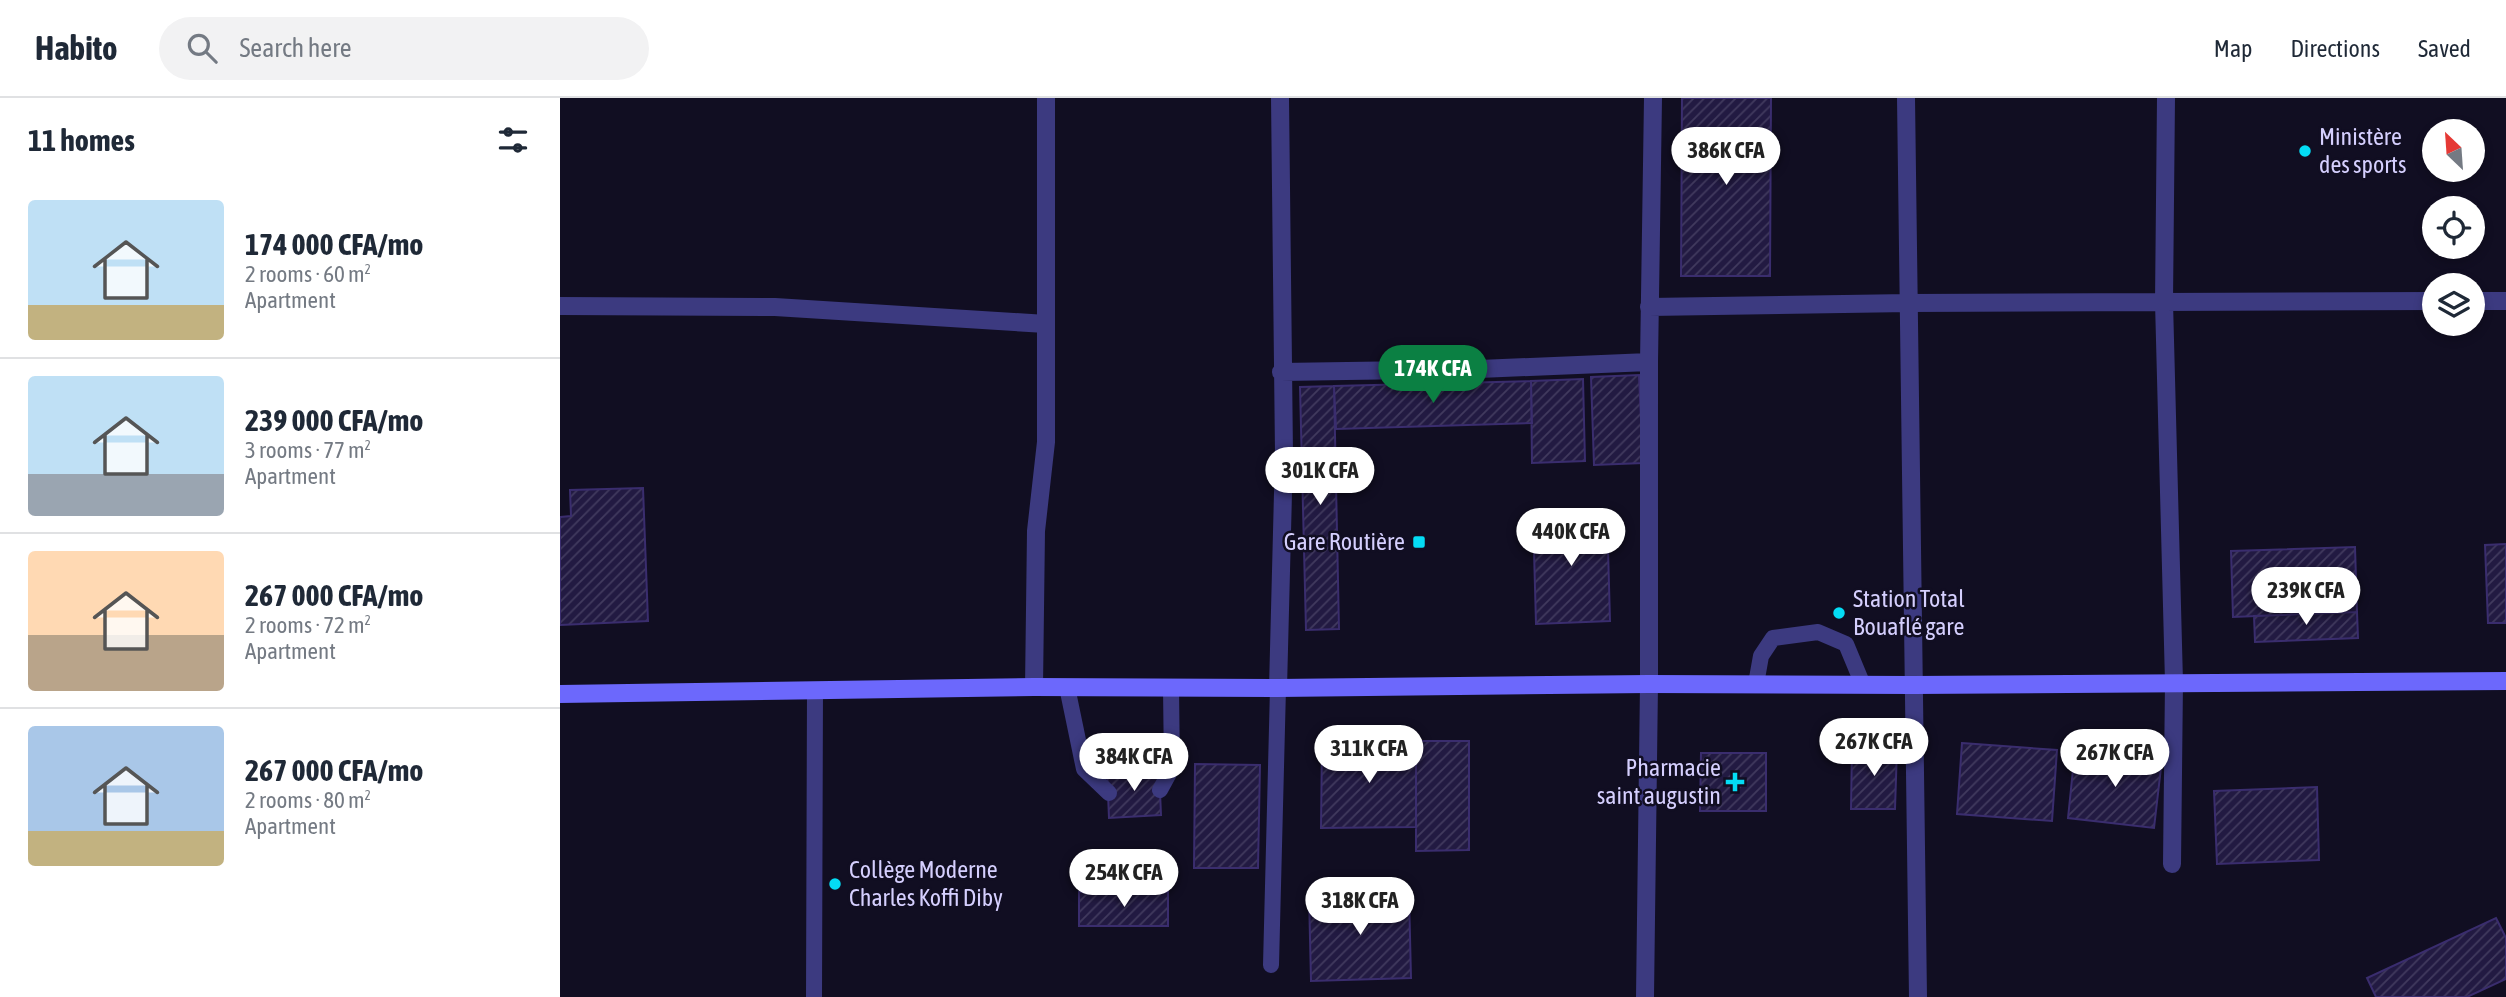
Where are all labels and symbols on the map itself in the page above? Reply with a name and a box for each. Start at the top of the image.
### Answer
north arrow [2422,119,2485,182]
place label: Ministère des sports [2319,123,2406,178]
pin: 386K CFA [1654,127,1798,187]
marker: Ministère des sports [2297,143,2313,159]
pin: 174K CFA [1361,345,1505,405]
pin: 301K CFA [1248,448,1392,507]
pin: 440K CFA [1499,508,1643,568]
place label: Gare Routière [1284,528,1405,555]
marker: Gare Routière [1411,534,1427,550]
pin: 239K CFA [2234,568,2378,627]
place label: Station Total Bouaflé gare [1853,585,1965,640]
marker: Station Total Bouaflé gare [1831,605,1847,621]
pin: 267K CFA [1802,718,1946,778]
pin: 311K CFA [1297,726,1441,785]
pin: 267K CFA [2043,730,2187,789]
pin: 384K CFA [1062,734,1206,793]
place label: Pharmacie saint augustin [1597,754,1721,809]
marker: Pharmacie saint augustin [1727,774,1743,790]
pin: 254K CFA [1052,850,1196,909]
place label: Collège Moderne Charles Koffi Diby [849,856,1003,911]
marker: Collège Moderne Charles Koffi Diby [827,876,843,892]
pin: 318K CFA [1288,878,1432,937]

